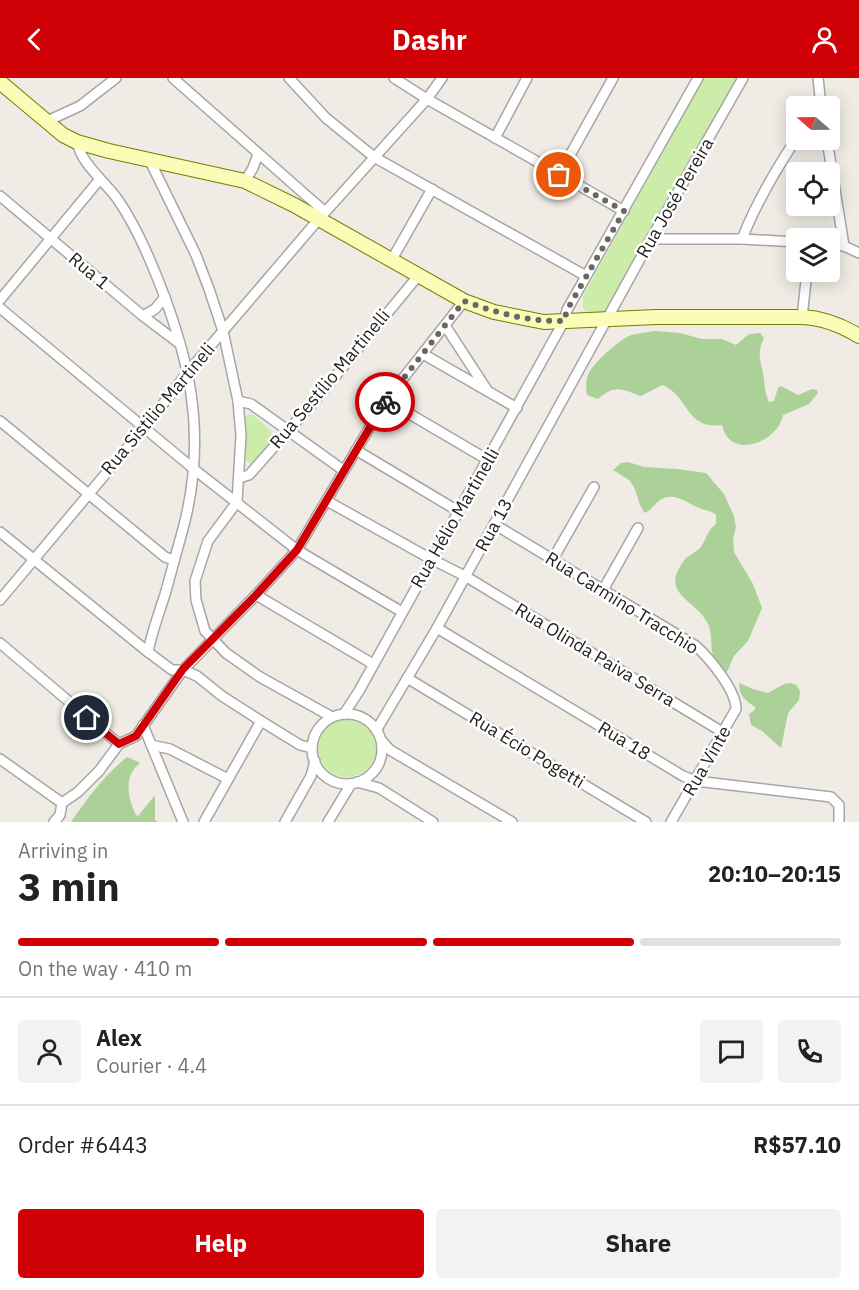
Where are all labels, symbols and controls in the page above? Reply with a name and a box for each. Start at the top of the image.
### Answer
text: Dashr [392,22,467,57]
icon: back [18,23,51,56]
icon: person [808,23,841,56]
north arrow [786,96,840,150]
map controls [786,96,840,282]
street label: Rua José Pereira [631,133,719,262]
pin [533,149,584,200]
icon: bag [542,158,575,191]
button: locate [786,162,840,216]
button: layers [786,228,840,282]
street label: Rua 1 [64,247,114,294]
street label: Rua Sestílio Martinelli [265,304,395,453]
street label: Rua Sistilio Martineli [96,338,219,479]
courier [355,372,415,432]
icon: bike [369,386,402,419]
street label: Rua Hélio Martinelli [405,444,504,592]
street label: Rua 13 [470,494,517,555]
street label: Rua Carmino Tracchio [541,546,703,659]
street label: Rua Olinda Paiva Serra [511,598,680,712]
pin [61,692,112,743]
icon: home [70,701,103,734]
street label: Rua Écio Pogetti [465,706,589,793]
street label: Rua 18 [594,716,655,765]
street label: Rua Vinte [677,721,736,800]
text: Arriving in [18,837,108,864]
text: 20:10–20:15 [708,859,841,888]
text: 3 min [18,861,120,912]
text: On the way · 410 m [18,955,192,982]
button: person [18,1020,81,1083]
button: chat [700,1020,763,1083]
button: phone [778,1020,841,1083]
text: Alex [96,1023,142,1052]
text: Courier · 4.4 [96,1052,207,1079]
text: Order #6443 [18,1130,148,1159]
text: R$57.10 [753,1130,841,1159]
button: Help [18,1209,424,1278]
button: Share [436,1209,841,1278]

